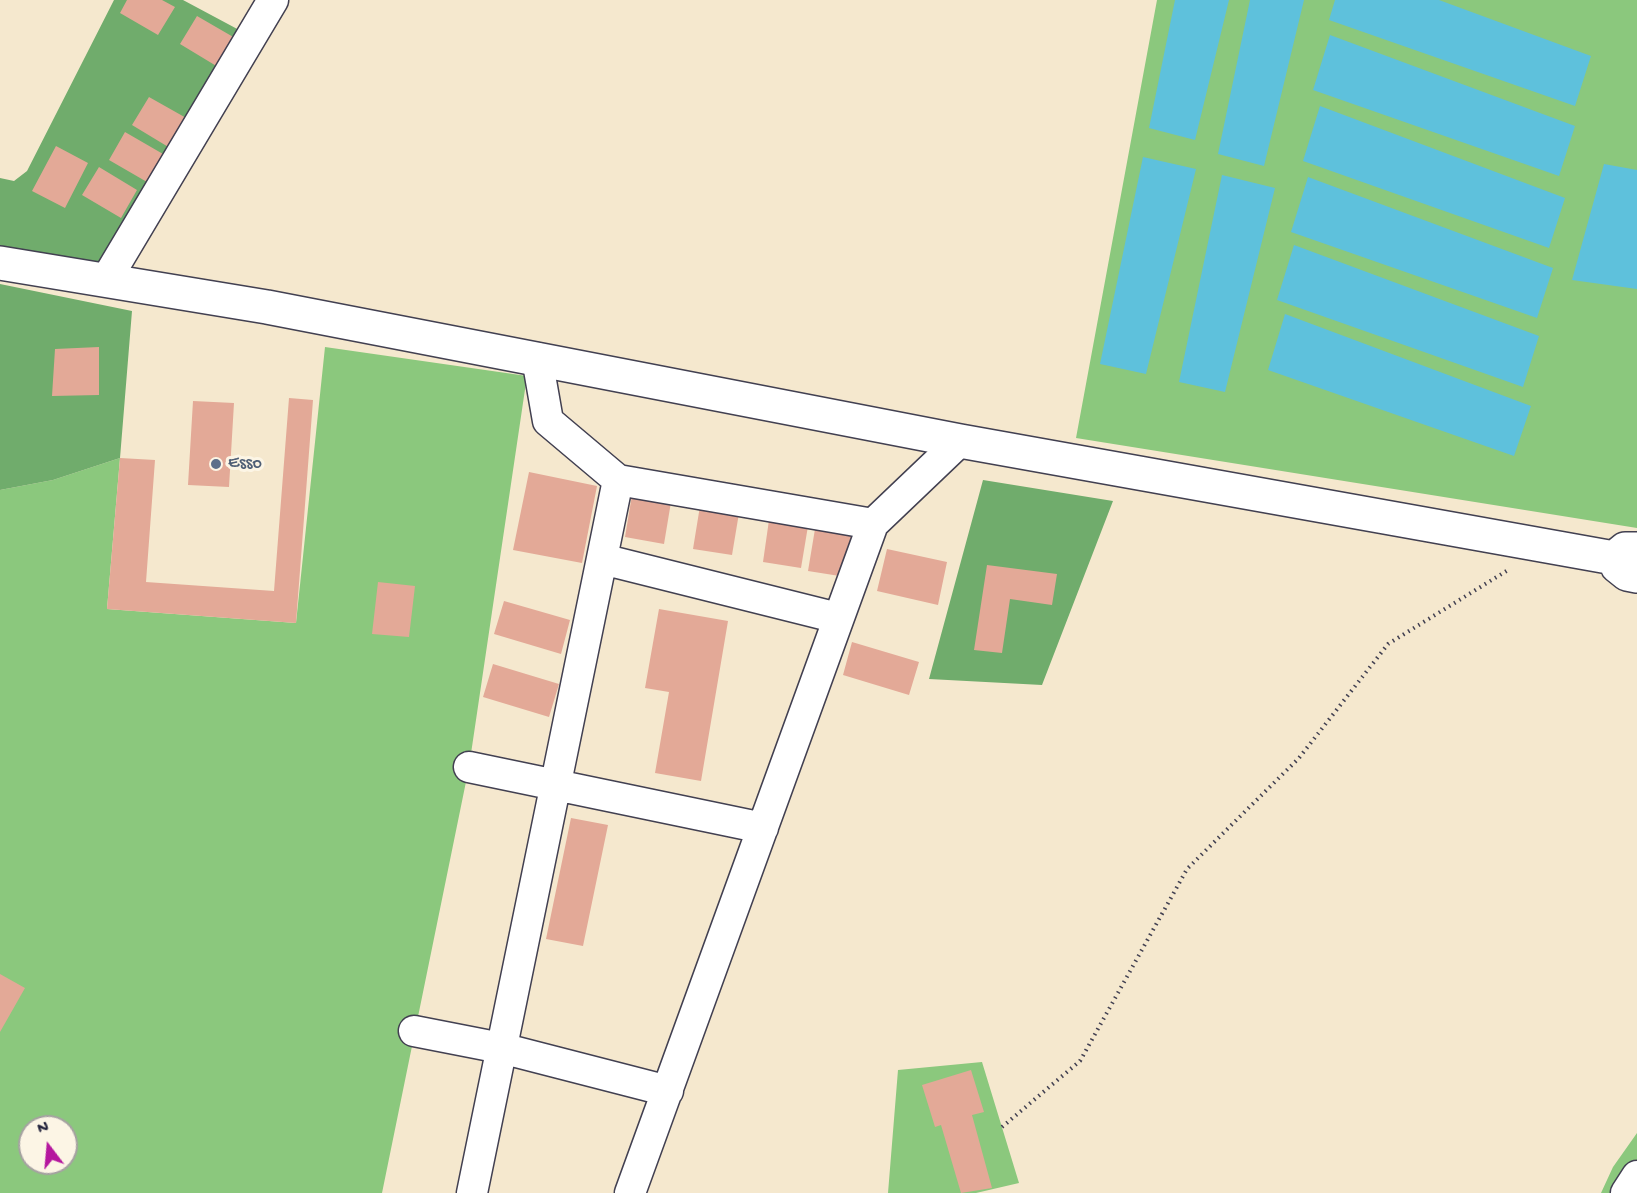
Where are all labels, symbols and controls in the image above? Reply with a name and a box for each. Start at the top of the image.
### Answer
place label: Esso [228,453,262,475]
marker: Esso [209,457,223,471]
north arrow [18,1115,78,1175]
text: N [36,1119,51,1140]

